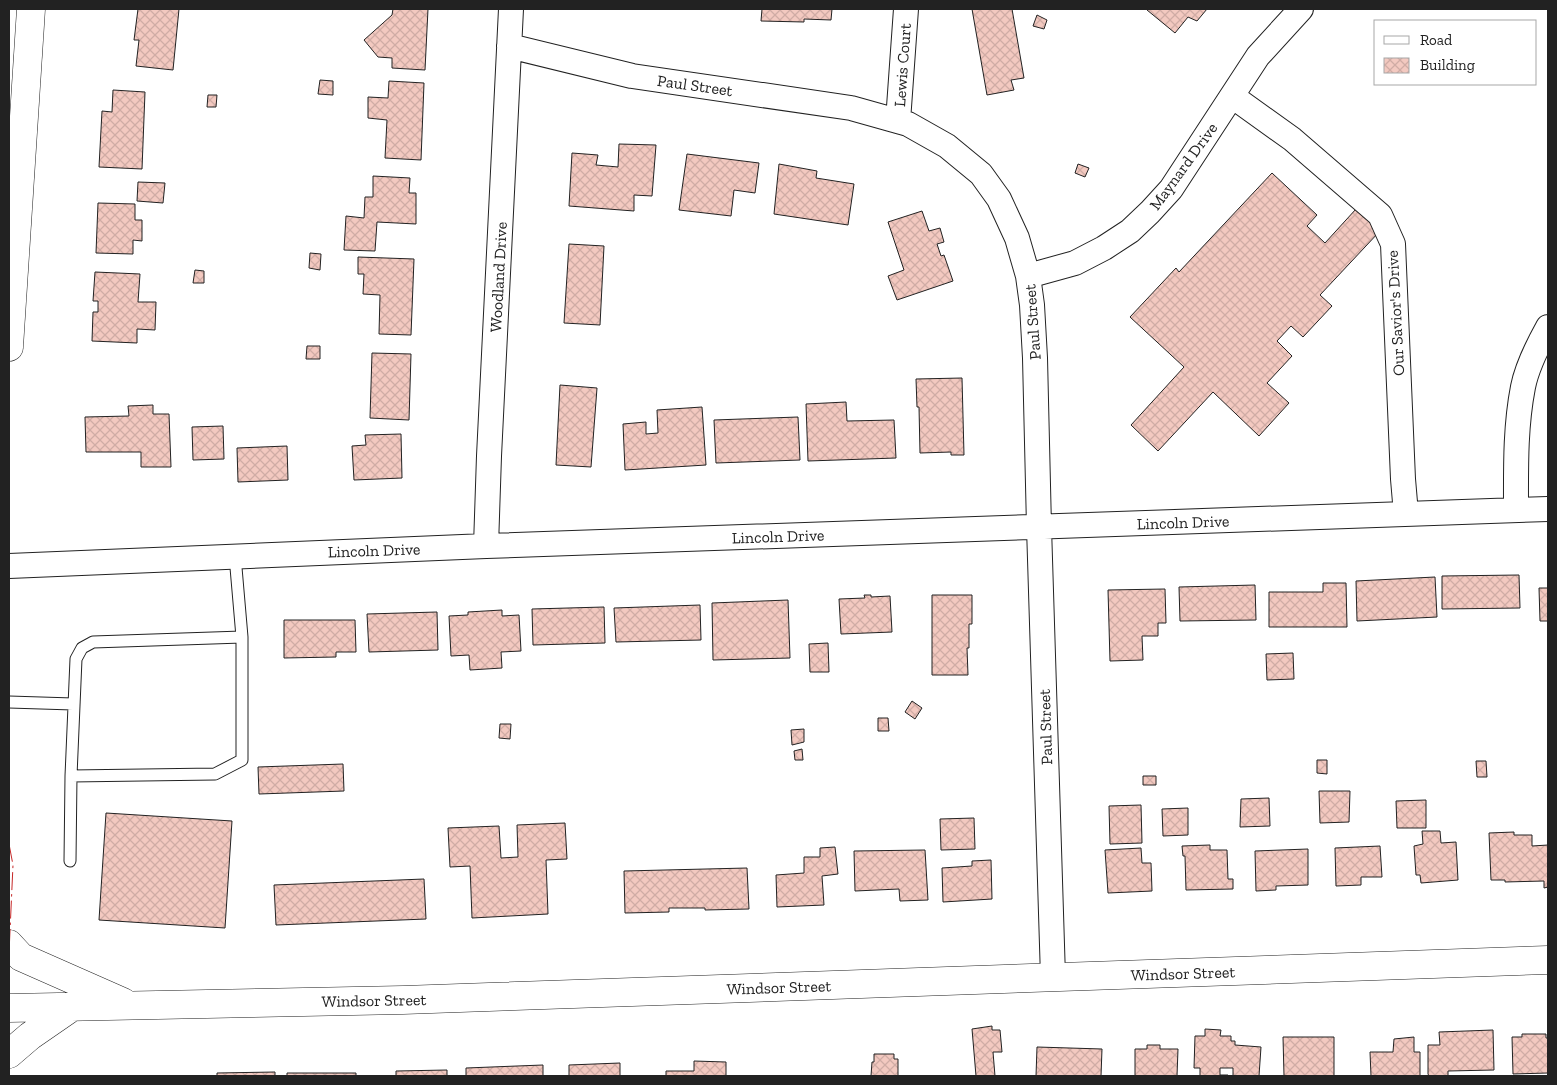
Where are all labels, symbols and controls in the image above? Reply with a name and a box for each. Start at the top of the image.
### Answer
legend [1374,20,1537,85]
street label: Lewis Court [890,23,915,107]
text: Road [1420,31,1453,49]
text: Building [1420,56,1475,74]
street label: Paul Street [656,71,734,100]
street label: Maynard Drive [1145,119,1221,214]
street label: Woodland Drive [486,221,511,333]
street label: Our Savior's Drive [1383,250,1408,376]
street label: Paul Street [1020,283,1045,360]
street label: Lincoln Drive [1136,511,1230,534]
street label: Lincoln Drive [731,525,825,548]
street label: Lincoln Drive [327,539,421,562]
street label: Paul Street [1035,689,1056,765]
street label: Windsor Street [1130,962,1236,985]
street label: Windsor Street [726,976,832,999]
street label: Windsor Street [322,990,427,1011]

